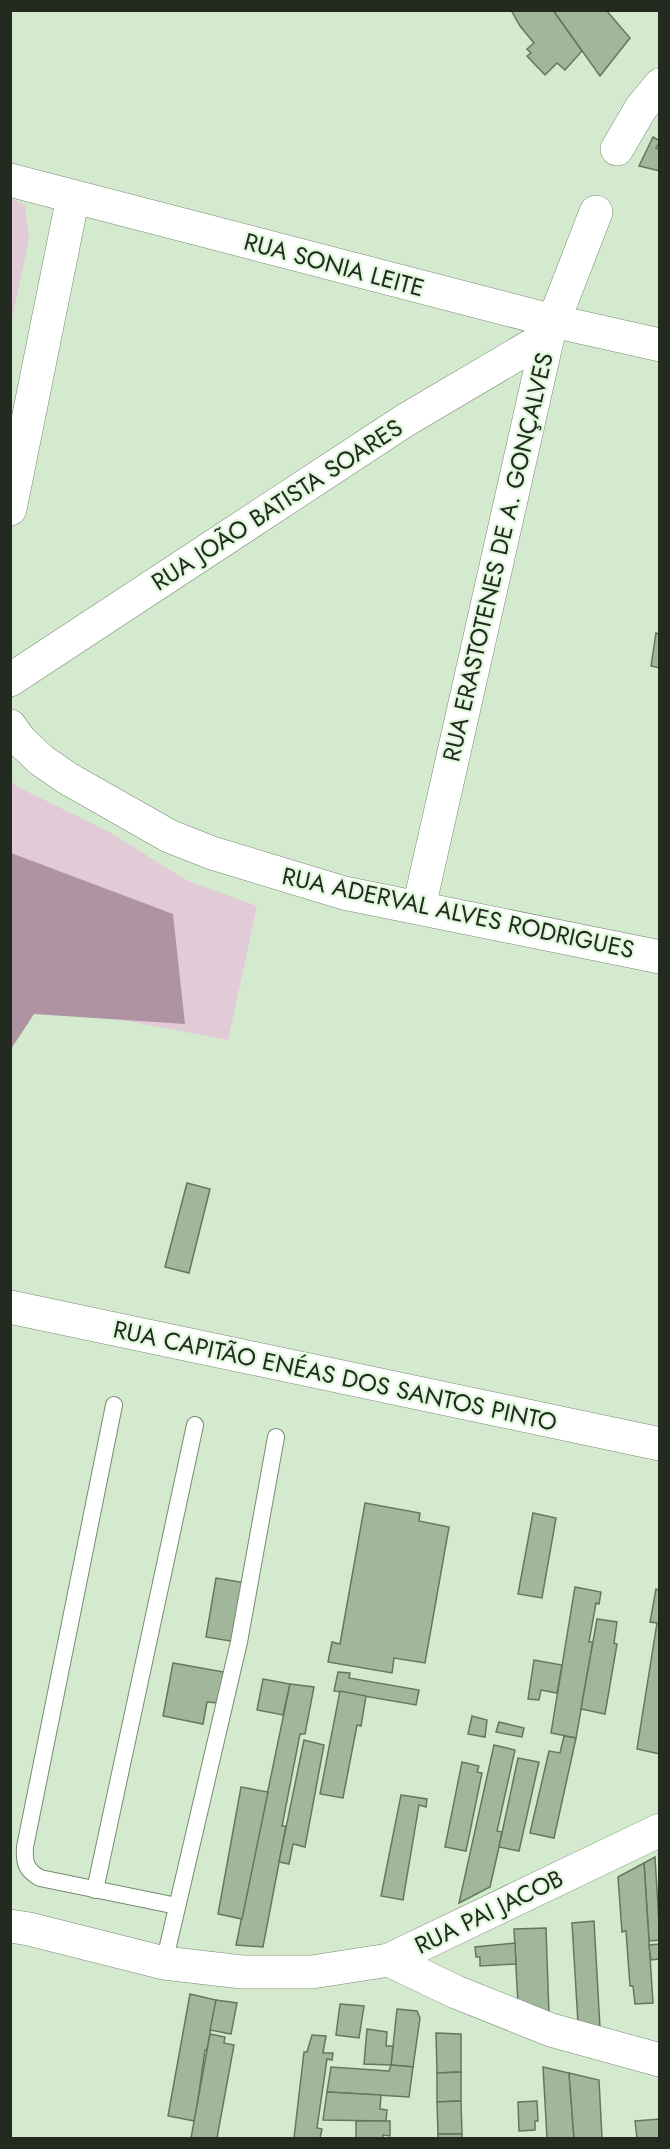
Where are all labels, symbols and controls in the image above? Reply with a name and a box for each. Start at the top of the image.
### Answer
street label: RUA SONIA LEITE [240,224,428,305]
street label: RUA ERASTOTENES DE A. GONÇALVES [433,349,562,765]
street label: RUA JOÃO BATISTA SOARES [144,410,409,599]
street label: RUA ADERVAL ALVES RODRIGUES [279,858,637,967]
street label: RUA CAPITÃO ENÉAS DOS SANTOS PINTO [110,1311,560,1440]
street label: RUA PAI JACOB [408,1860,569,1963]

